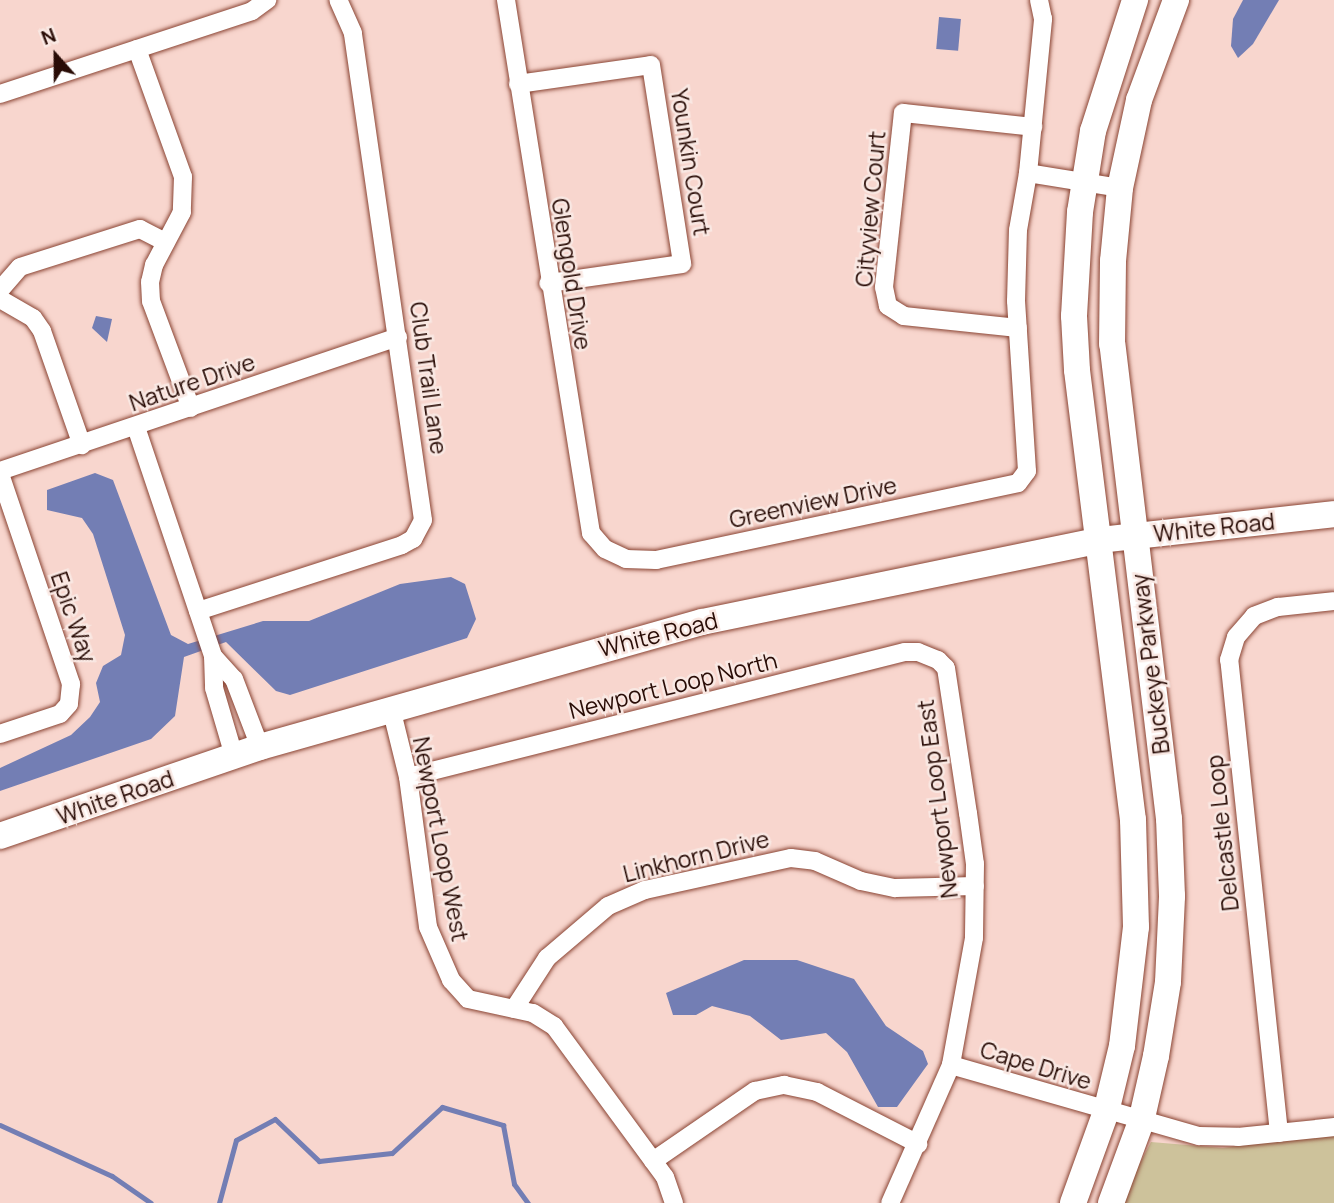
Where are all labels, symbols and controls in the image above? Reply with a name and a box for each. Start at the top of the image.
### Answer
north arrow [21,21,91,91]
text: N [37,22,60,51]
street label: Younkin Court [666,87,716,237]
street label: Cityview Court [849,130,891,288]
street label: Glengold Drive [546,196,598,352]
street label: Club Trail Lane [405,300,453,456]
street label: Nature Drive [125,348,259,416]
street label: Greenview Drive [727,471,899,533]
street label: White Road [1152,507,1276,547]
street label: Epic Way [46,568,102,666]
street label: Buckeye Parkway [1125,572,1175,756]
street label: White Road [596,606,720,662]
street label: Newport Loop North [566,646,780,724]
street label: Newport Loop East [911,698,963,900]
street label: Newport Loop West [408,734,474,944]
street label: Delcastle Loop [1200,754,1244,912]
street label: White Road [53,764,177,830]
street label: Linkhorn Drive [620,824,772,888]
street label: Cape Drive [977,1035,1095,1095]

